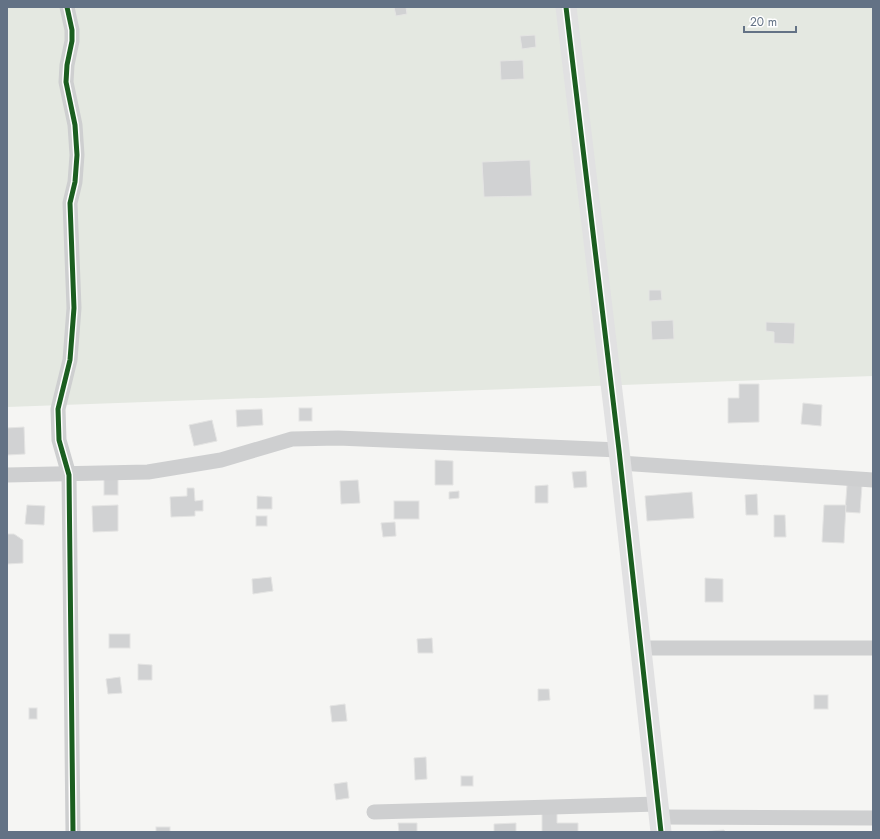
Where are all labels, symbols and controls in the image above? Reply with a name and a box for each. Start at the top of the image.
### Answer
scale bar [744,8,796,34]
text: 20 m [750,13,777,31]

